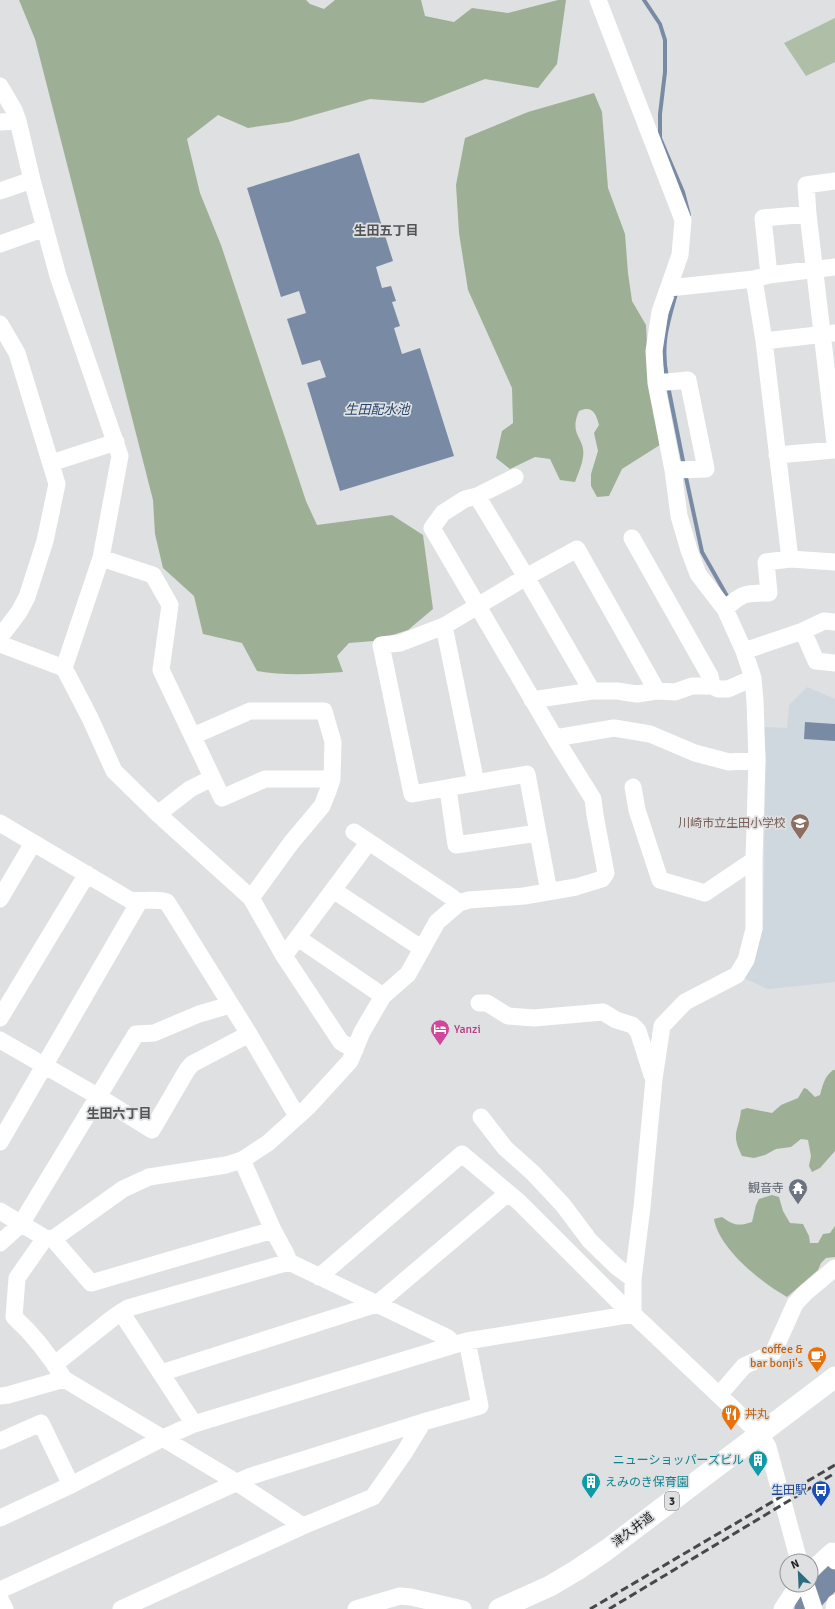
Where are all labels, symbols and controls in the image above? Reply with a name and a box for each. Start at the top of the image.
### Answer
district label: 生田五丁目 [353,223,419,239]
water label: 生田配水池 [344,402,411,418]
school or university icon: 川崎市立生田小学校 [789,812,811,840]
place label: 川崎市立生田小学校 [678,816,786,831]
hotel icon: Yanzi [429,1018,451,1046]
place label: Yanzi [454,1022,481,1037]
district label: 生田六丁目 [86,1106,152,1122]
temple icon: 観音寺 [787,1177,809,1205]
place label: 観音寺 [748,1181,784,1196]
place label: coffee & bar bonji's [750,1342,804,1371]
cafe icon: coffee & bar bonji's [806,1345,828,1373]
restaurant icon: 丼丸 [720,1403,742,1431]
place label: 丼丸 [745,1407,769,1422]
building icon: ニューショッパーズビル [747,1449,769,1477]
place label: ニューショッパーズビル [613,1453,744,1468]
building icon: えみのき保育園 [580,1471,602,1499]
place label: えみのき保育園 [605,1475,689,1490]
bus stop icon: 生田駅 [810,1479,832,1507]
place label: 生田駅 [771,1483,807,1498]
road number: 3 [665,1492,679,1510]
street label: 津久井道 [609,1510,657,1550]
north arrow [779,1553,819,1593]
text: N [789,1557,801,1572]

